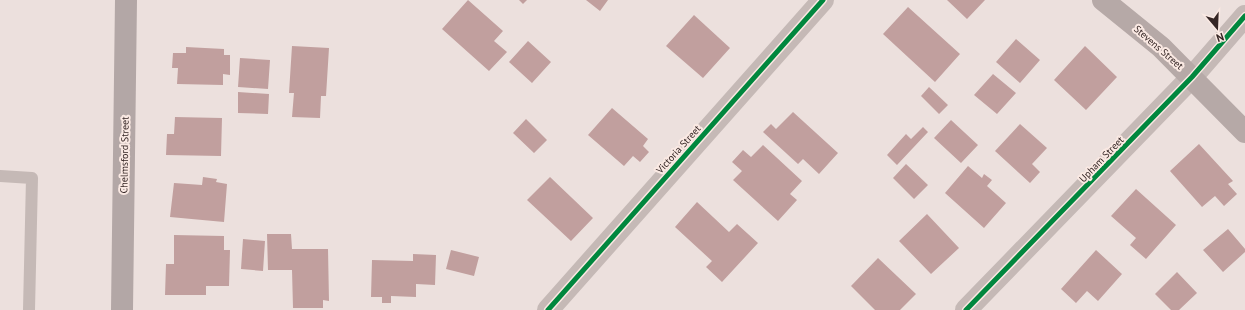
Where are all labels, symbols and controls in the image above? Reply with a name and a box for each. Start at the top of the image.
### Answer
north arrow [1197,8,1237,48]
street label: Stevens Street [1131,22,1186,73]
text: N [1215,30,1226,45]
street label: Chelmsford Street [117,116,132,194]
street label: Victoria Street [653,122,704,177]
street label: Upham Street [1076,133,1127,185]

